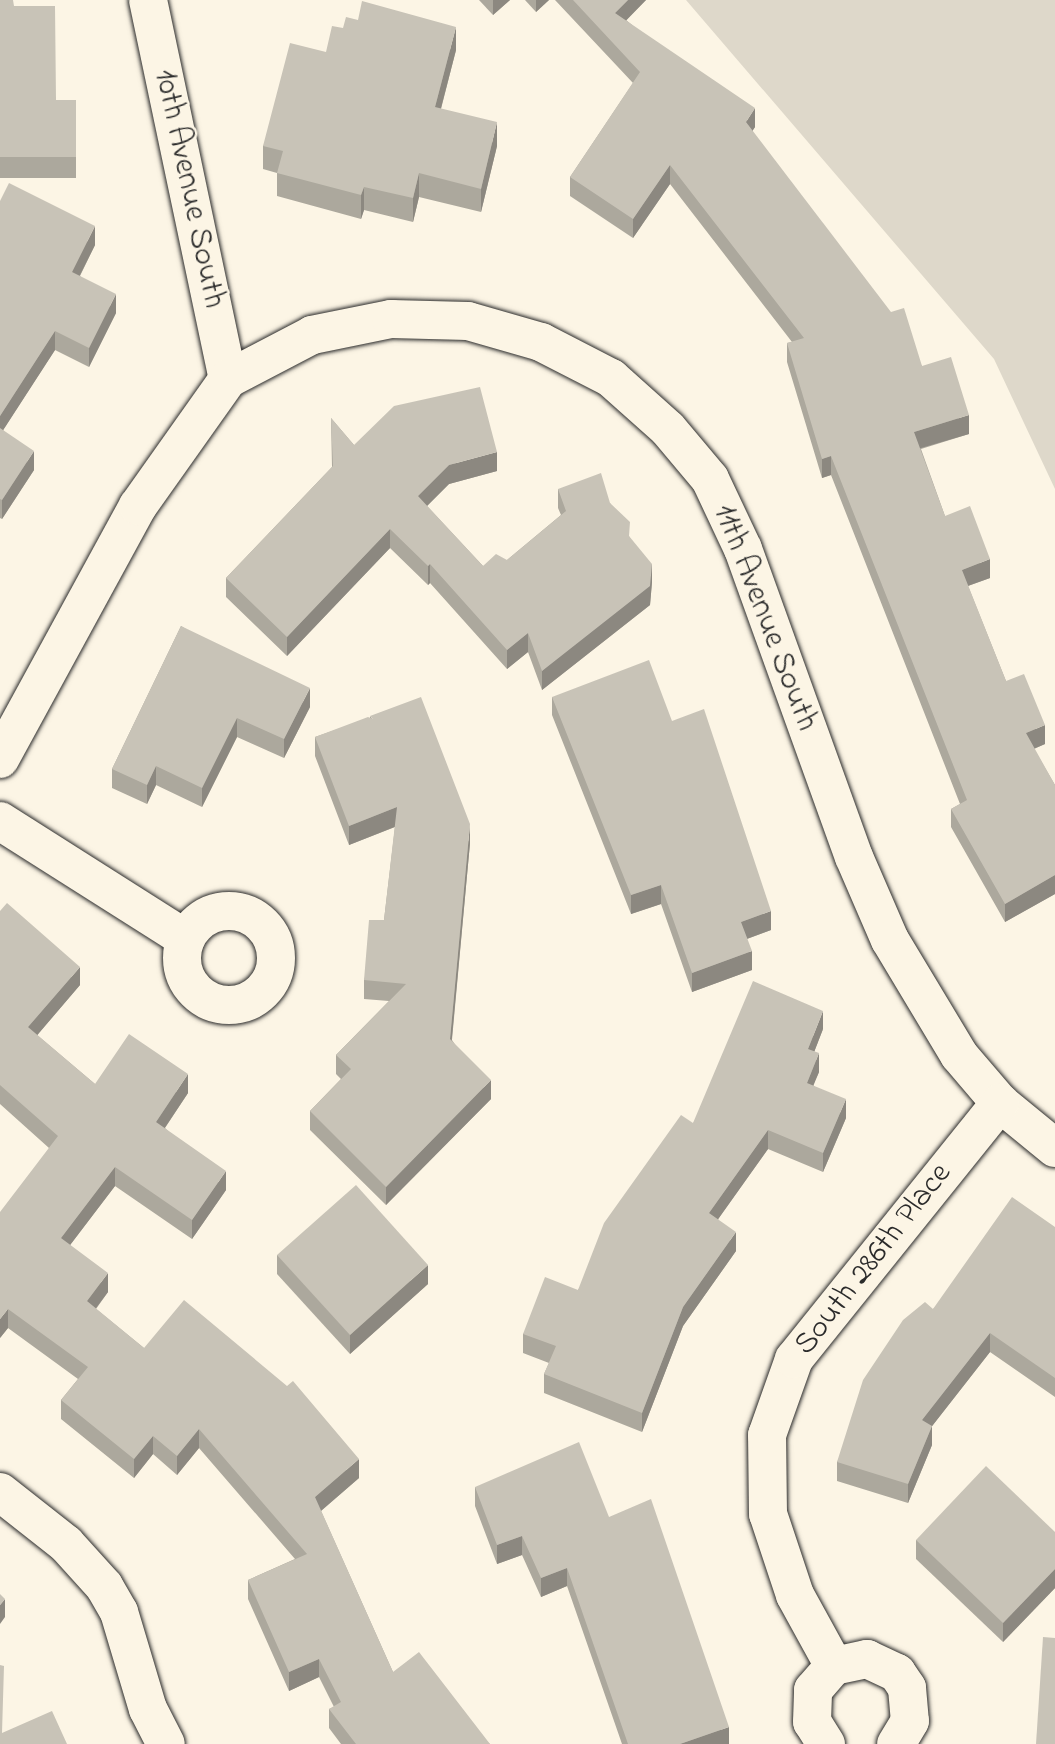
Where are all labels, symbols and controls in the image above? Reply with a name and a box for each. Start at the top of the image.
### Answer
street label: 10th Avenue South [144,66,232,312]
street label: 11th Avenue South [703,499,825,737]
street label: South 286th Place [787,1156,961,1364]

